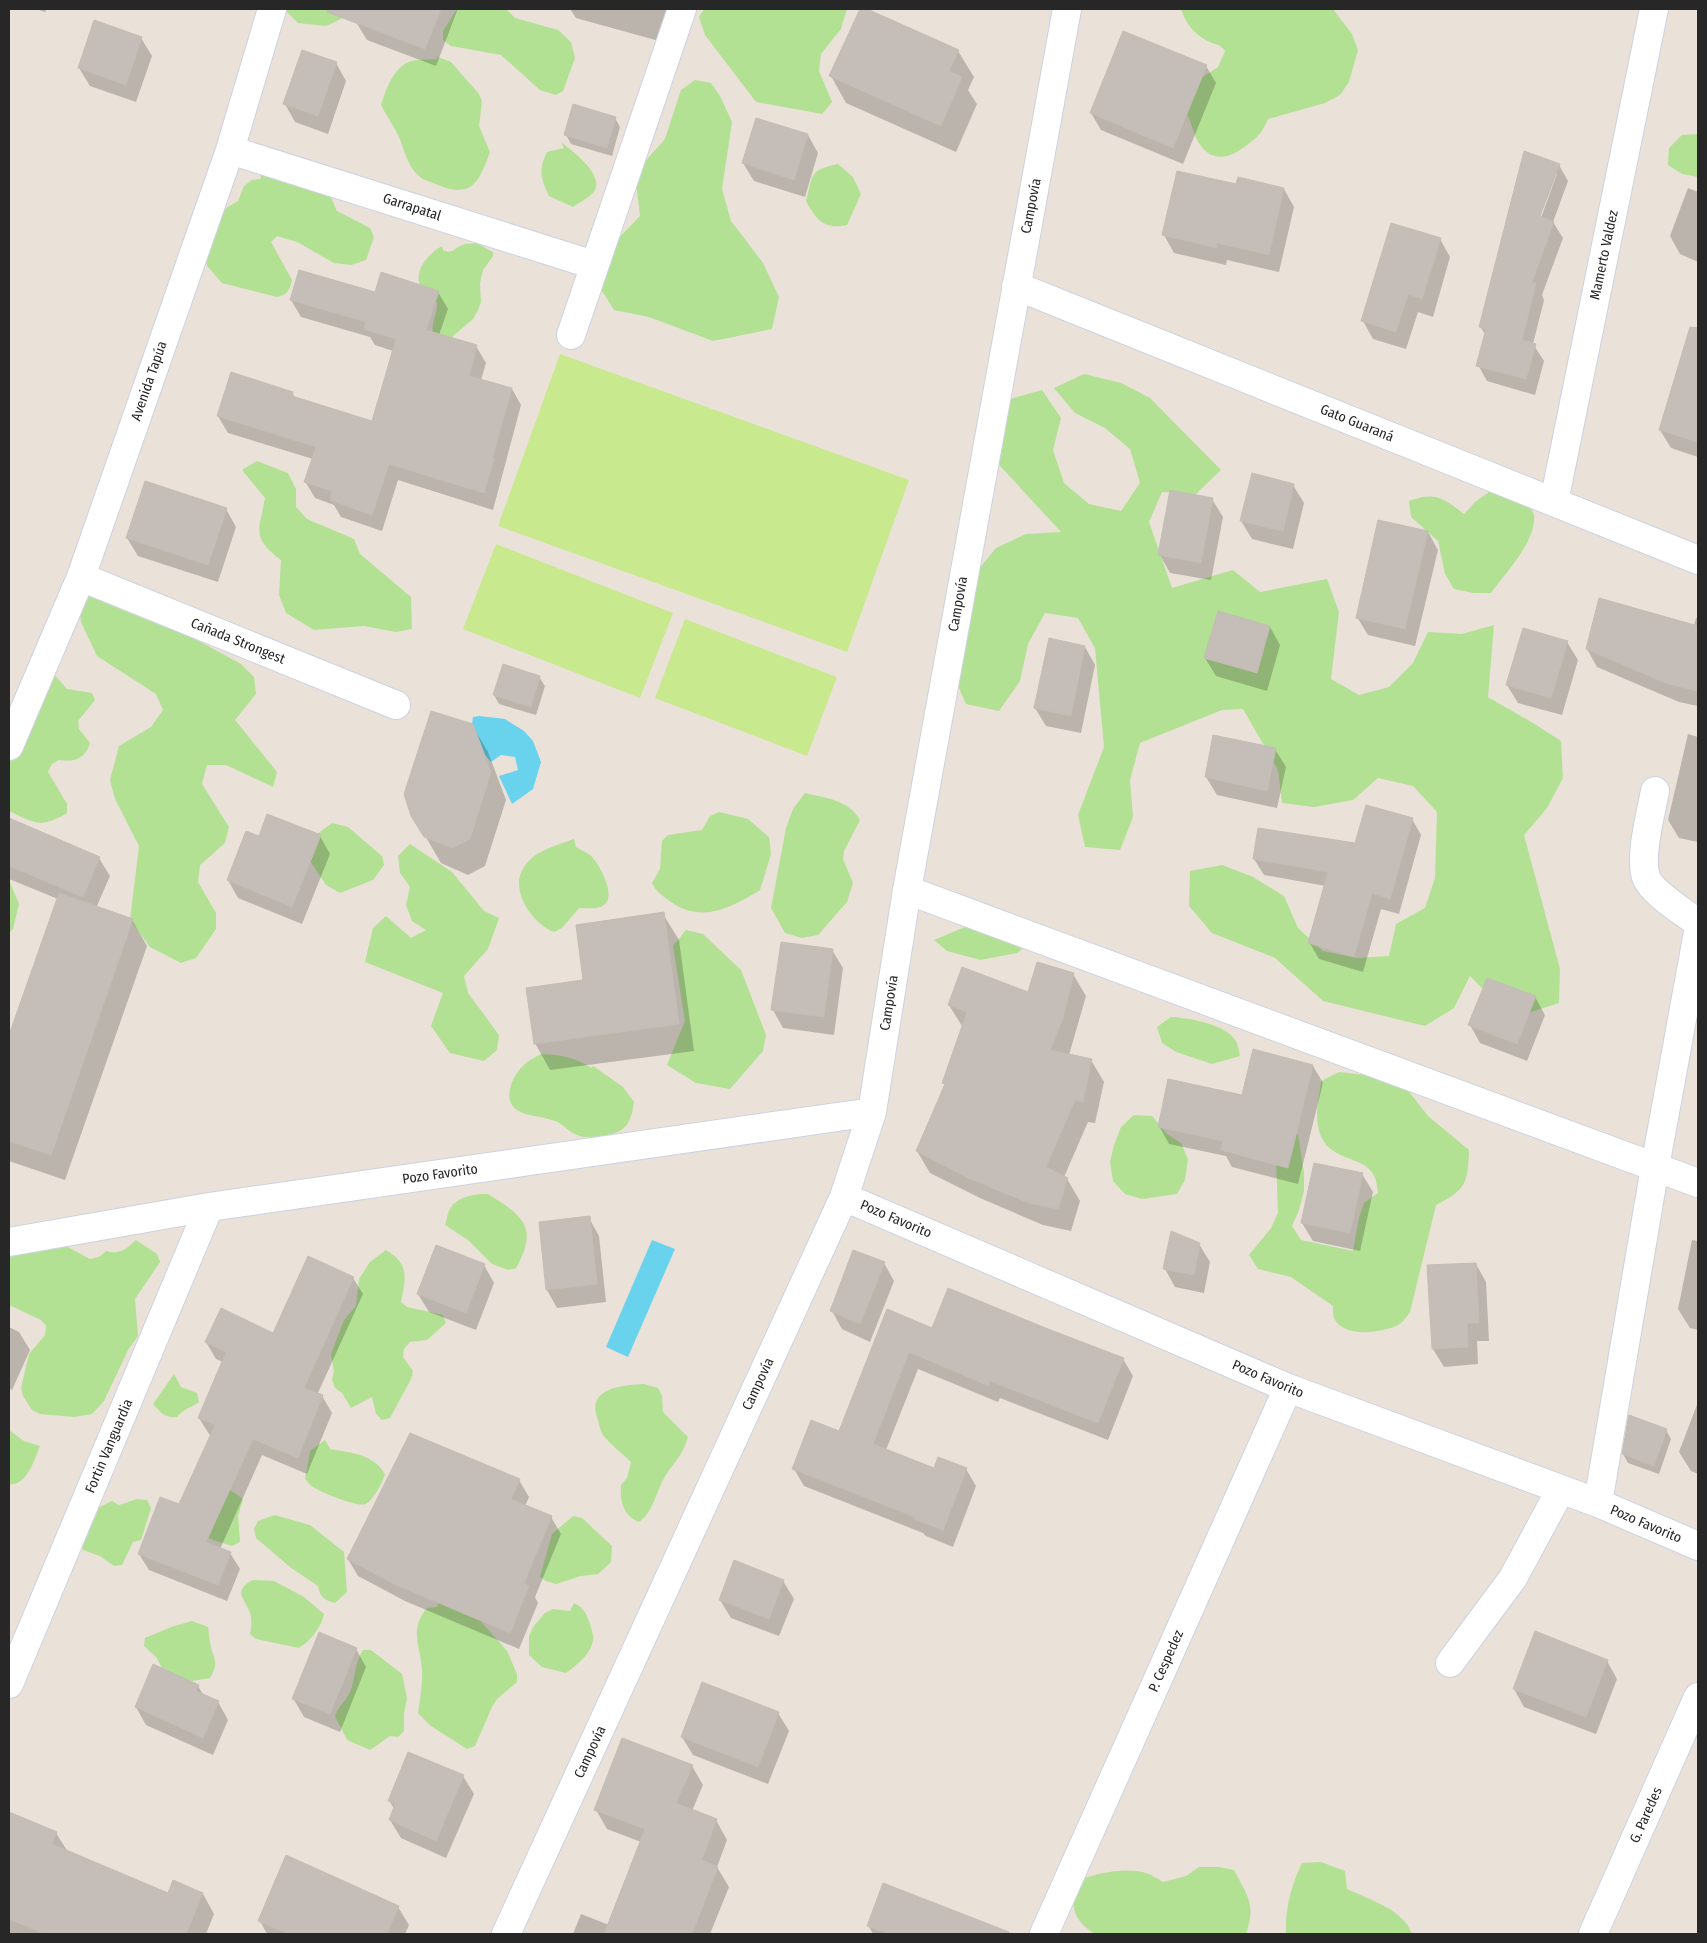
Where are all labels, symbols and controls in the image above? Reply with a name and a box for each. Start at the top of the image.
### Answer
street label: Campovía [1017,177,1045,235]
street label: Garrapatal [381,190,444,224]
street label: Mamerto Valdez [1586,208,1622,301]
street label: Avenida Tapúa [127,339,171,423]
street label: Gato Guaraná [1318,401,1396,445]
street label: Campovía [945,575,971,633]
street label: Cañada Strongest [188,614,288,668]
street label: Campovía [876,974,902,1032]
street label: Pozo Favorito [401,1160,479,1188]
street label: Pozo Favorito [858,1196,934,1242]
street label: Campovía [738,1355,778,1413]
street label: Pozo Favorito [1230,1356,1306,1402]
street label: Fortin Vanguardia [82,1396,137,1496]
street label: Pozo Favorito [1608,1501,1684,1547]
street label: P. Cespedez [1145,1627,1187,1695]
street label: Campovía [570,1723,610,1781]
street label: G. Paredes [1626,1784,1666,1846]

